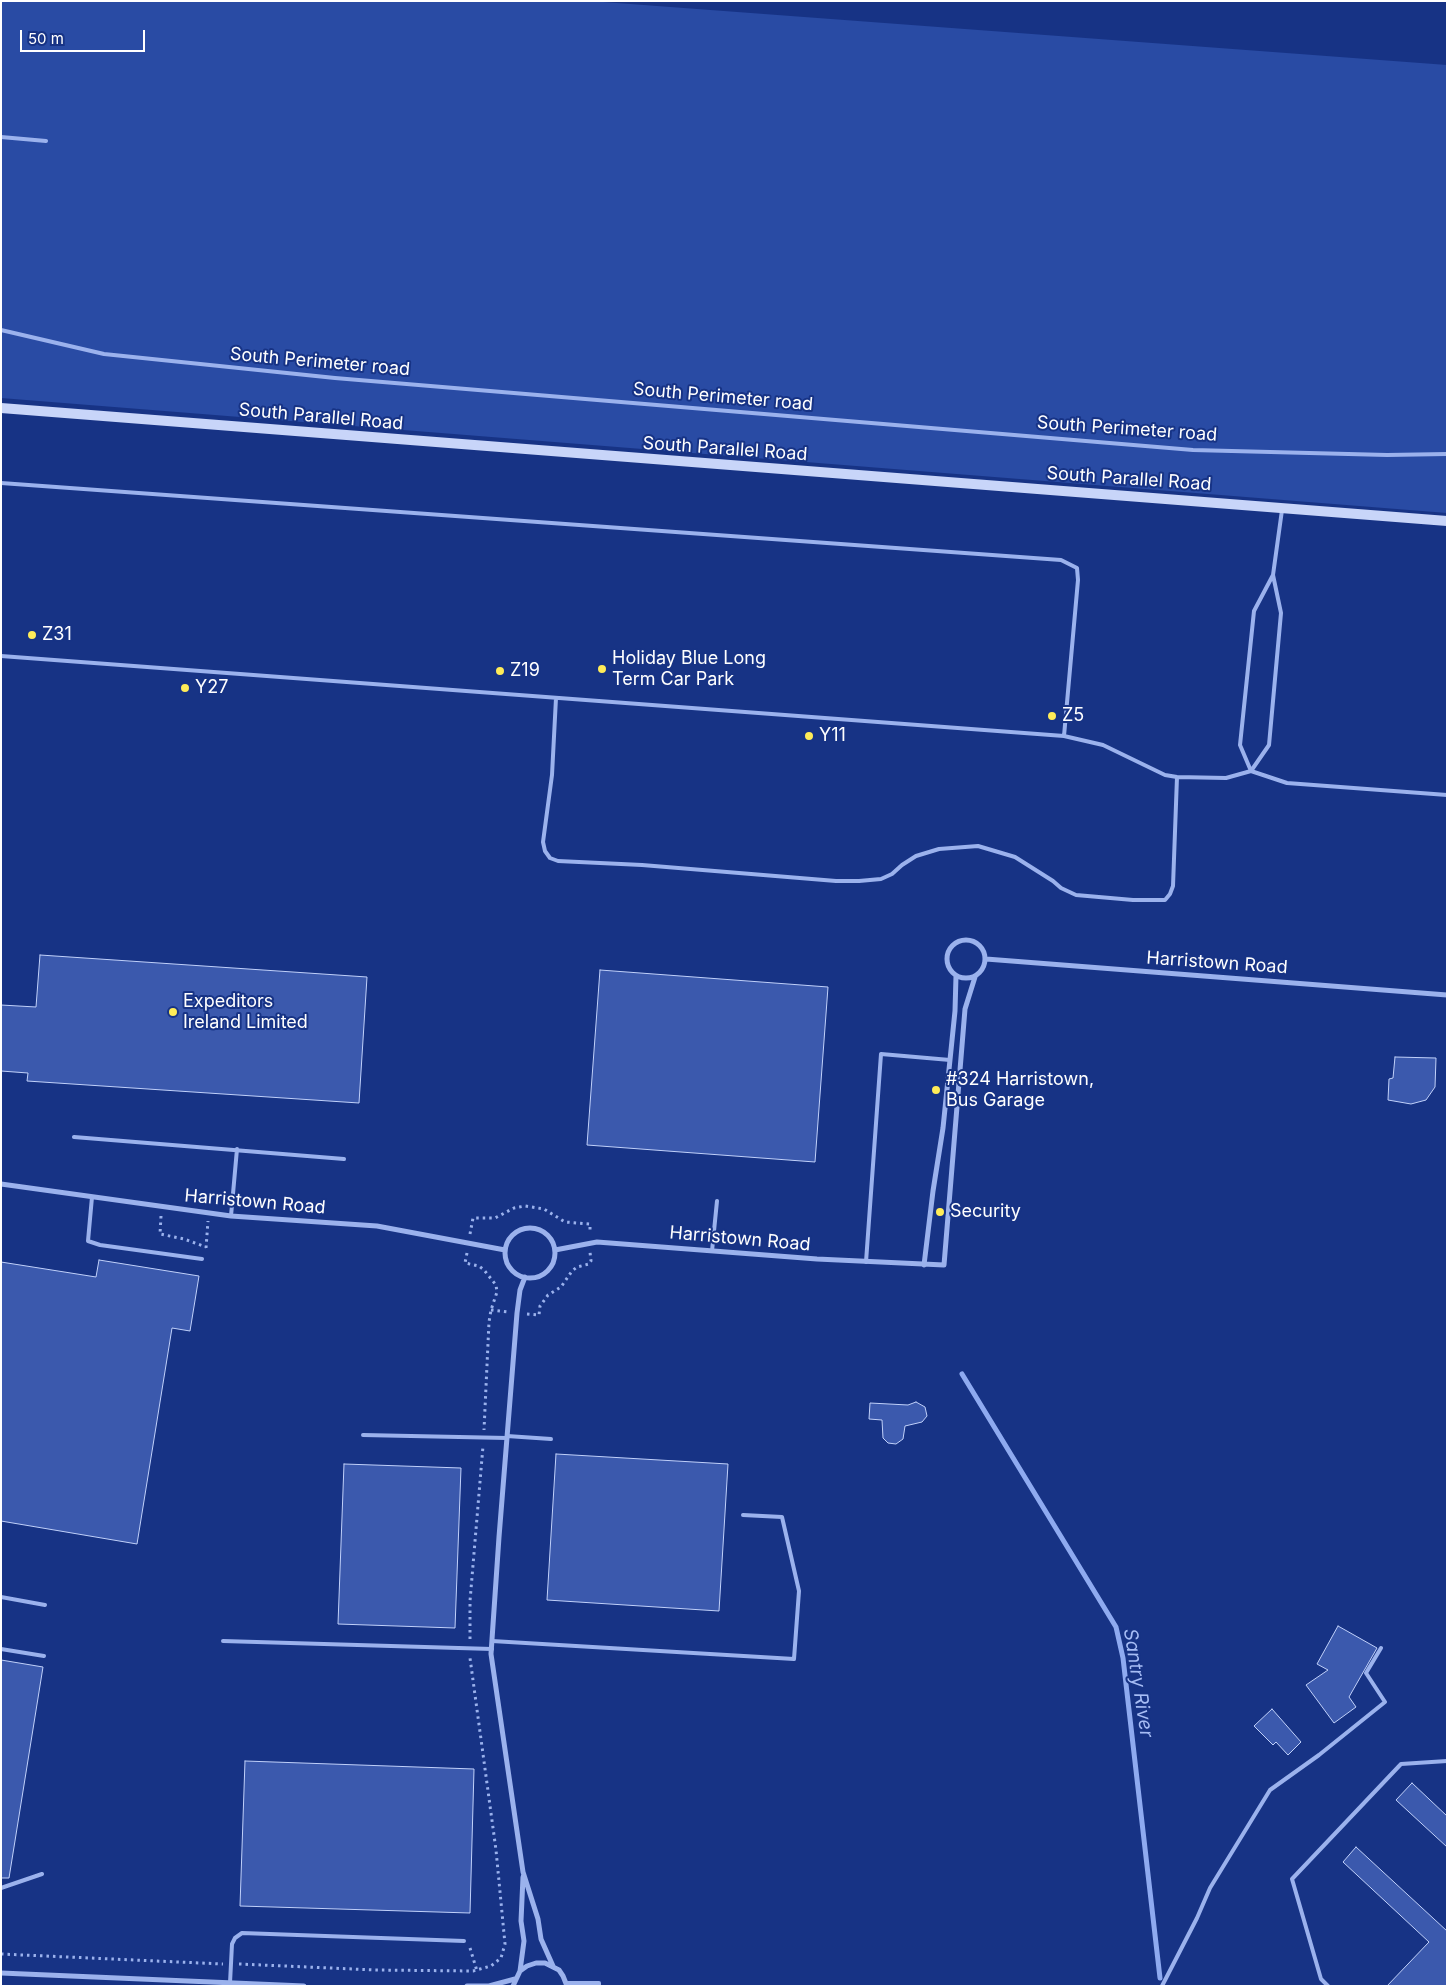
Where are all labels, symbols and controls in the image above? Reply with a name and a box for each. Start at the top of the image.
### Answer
scale bar [22,20,148,52]
text: 50 m [28,29,64,48]
street label: South Perimeter road [229,343,411,381]
street label: South Perimeter road [632,378,814,416]
street label: South Parallel Road [238,399,404,435]
street label: South Perimeter road [1036,412,1218,446]
street label: South Parallel Road [642,432,808,466]
street label: South Parallel Road [1046,462,1212,496]
place label: Z31 [42,624,72,646]
marker: Z31 [26,629,38,641]
place label: Holiday Blue Long Term Car Park [612,648,766,691]
place label: Z19 [510,660,540,682]
marker: Holiday Blue Long Term Car Park [596,663,608,675]
marker: Z19 [494,665,506,677]
place label: Y27 [195,677,228,699]
marker: Y27 [179,682,191,694]
place label: Z5 [1062,705,1084,727]
marker: Z5 [1046,710,1058,722]
place label: Y11 [819,725,846,747]
marker: Y11 [803,730,815,742]
street label: Harristown Road [1146,947,1288,979]
place label: Expeditors Ireland Limited [183,991,308,1034]
marker: Expeditors Ireland Limited [167,1006,179,1018]
place label: #324 Harristown, Bus Garage [946,1069,1094,1112]
marker: #324 Harristown, Bus Garage [930,1084,942,1096]
street label: Harristown Road [184,1185,326,1219]
place label: Security [950,1201,1021,1223]
marker: Security [934,1206,946,1218]
street label: Harristown Road [669,1222,811,1256]
water label: Santry River [1118,1627,1158,1739]

